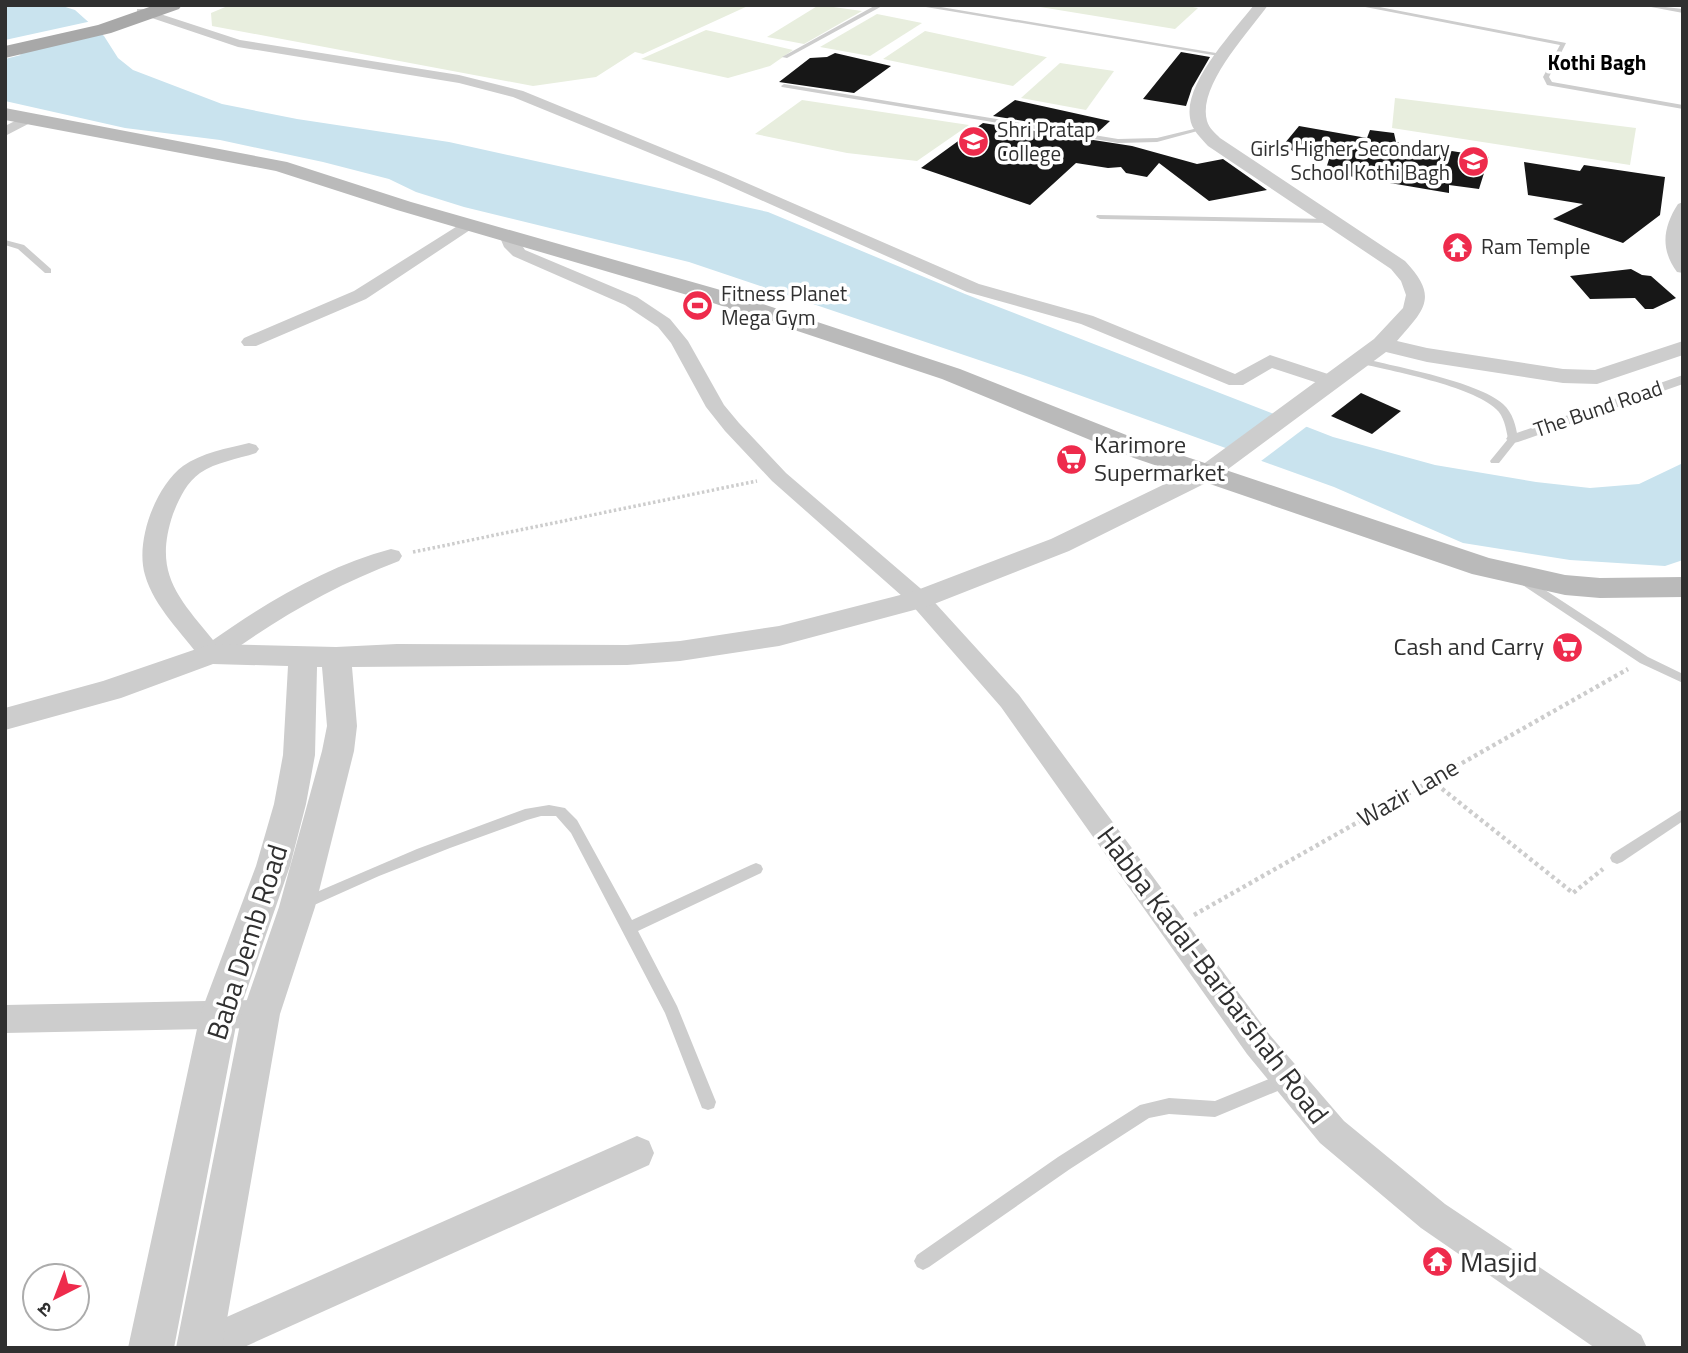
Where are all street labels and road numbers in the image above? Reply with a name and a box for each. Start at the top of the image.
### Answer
street label: The Bund Road [1529,371,1666,445]
street label: Wazir Lane [1350,749,1465,836]
street label: Habba Kadal-Barbarshah Road [1087,817,1340,1133]
street label: Baba Demb Road [195,839,298,1045]

